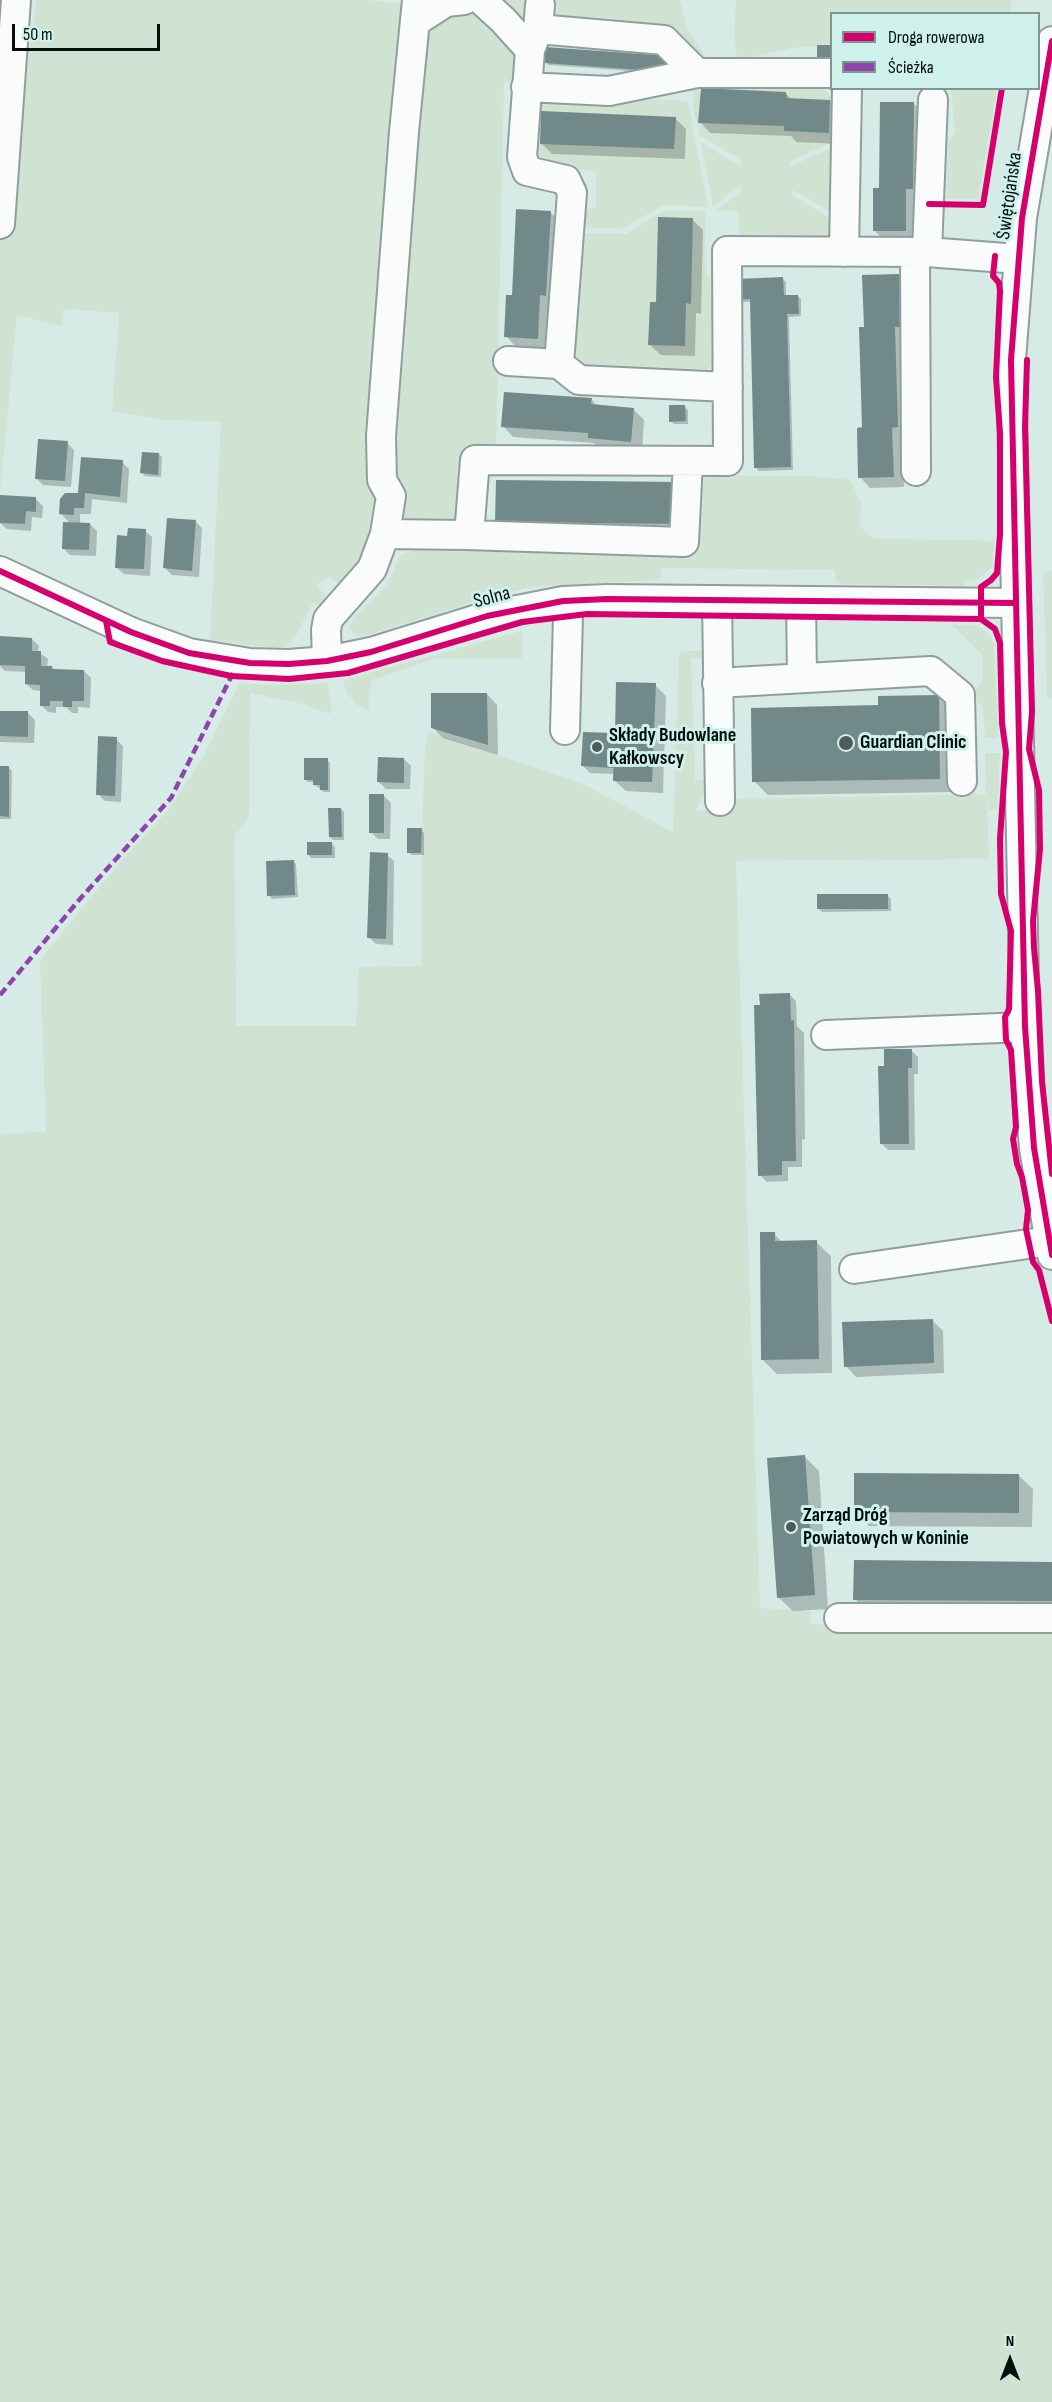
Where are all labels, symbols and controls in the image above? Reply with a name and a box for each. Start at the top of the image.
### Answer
scale bar [15,12,164,50]
legend [830,12,1040,90]
text: 50 m [23,24,53,45]
text: Droga rowerowa [888,27,985,48]
text: Ścieżka [888,57,934,78]
street label: Świętojańska [992,151,1028,241]
street label: Solna [471,582,513,614]
place label: Składy Budowlane Kałkowscy [609,724,736,771]
place label: Guardian Clinic [860,731,966,755]
marker: Guardian Clinic [837,734,855,752]
marker: Składy Budowlane Kałkowscy [590,740,604,754]
place label: Zarząd Dróg Powiatowych w Koninie [803,1504,969,1551]
marker: Zarząd Dróg Powiatowych w Koninie [784,1520,798,1534]
north arrow [980,2330,1040,2390]
text: N [1006,2332,1014,2351]

